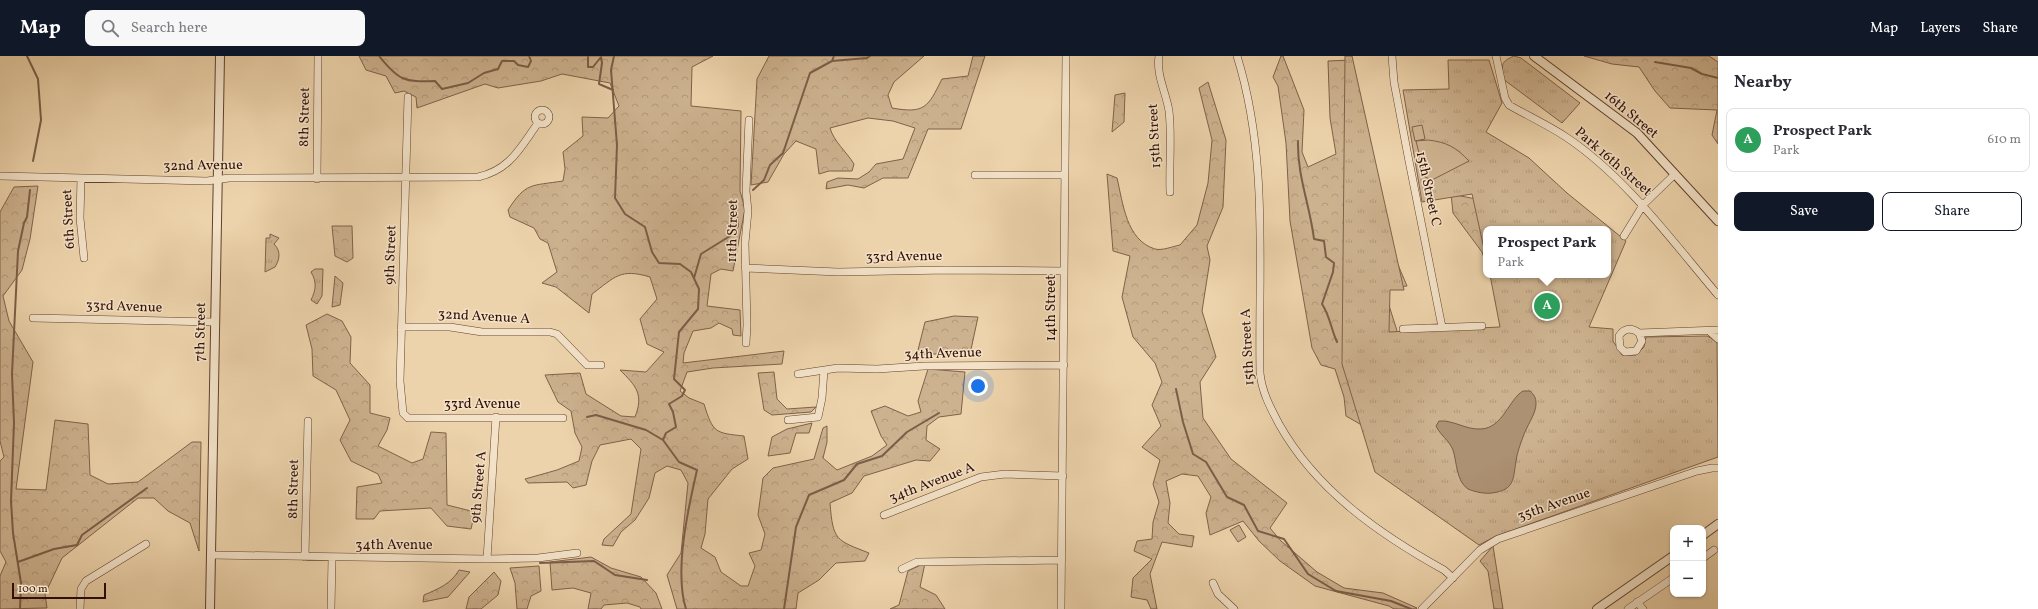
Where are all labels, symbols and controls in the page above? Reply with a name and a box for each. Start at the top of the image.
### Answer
search box [85,10,365,46]
text: Map [20,15,61,41]
icon: search [99,17,121,39]
text: Search here [131,18,208,39]
text: Map [1870,19,1898,38]
text: Layers [1920,19,1960,38]
text: Share [1982,19,2018,38]
text: Nearby [1734,71,1792,94]
street label: 8th Street [295,87,315,147]
street label: 16th Street [1600,87,1662,143]
street label: 15th Street [1144,103,1166,169]
text: Prospect Park [1773,121,1872,142]
street label: Park 16th Street [1570,123,1656,201]
text: A [1743,131,1753,149]
text: 610 m [1987,131,2021,149]
text: Park [1773,142,1800,160]
street label: 15th Street C [1411,149,1445,229]
street label: 32nd Avenue [163,156,243,176]
street label: 6th Street [58,189,80,249]
button: Save [1734,192,1874,231]
button: Share [1882,192,2022,231]
street label: 11th Street [723,199,743,263]
street label: 9th Street [380,225,402,285]
popup [1483,226,1611,278]
text: Prospect Park [1498,233,1596,254]
street label: 33rd Avenue [866,247,943,267]
text: Park [1498,254,1524,272]
street label: 14th Street [1042,275,1061,341]
pin: A [1534,291,1560,321]
street label: 33rd Avenue [85,296,163,318]
street label: 7th Street [191,302,211,362]
street label: 32nd Avenue A [437,305,531,329]
street label: 15th Street A [1236,308,1260,386]
street label: 34th Avenue [904,343,982,365]
your location [968,376,988,396]
street label: 33rd Avenue [444,395,521,414]
street label: 9th Street A [466,450,492,524]
street label: 34th Avenue A [887,458,978,508]
street label: 8th Street [284,459,304,519]
street label: 35th Avenue [1515,484,1593,526]
map controls [1670,525,1706,597]
button: + [1670,525,1706,561]
street label: 34th Avenue [355,536,433,555]
button: − [1670,561,1706,597]
scale bar [12,581,106,600]
text: 100 m [18,582,48,597]

